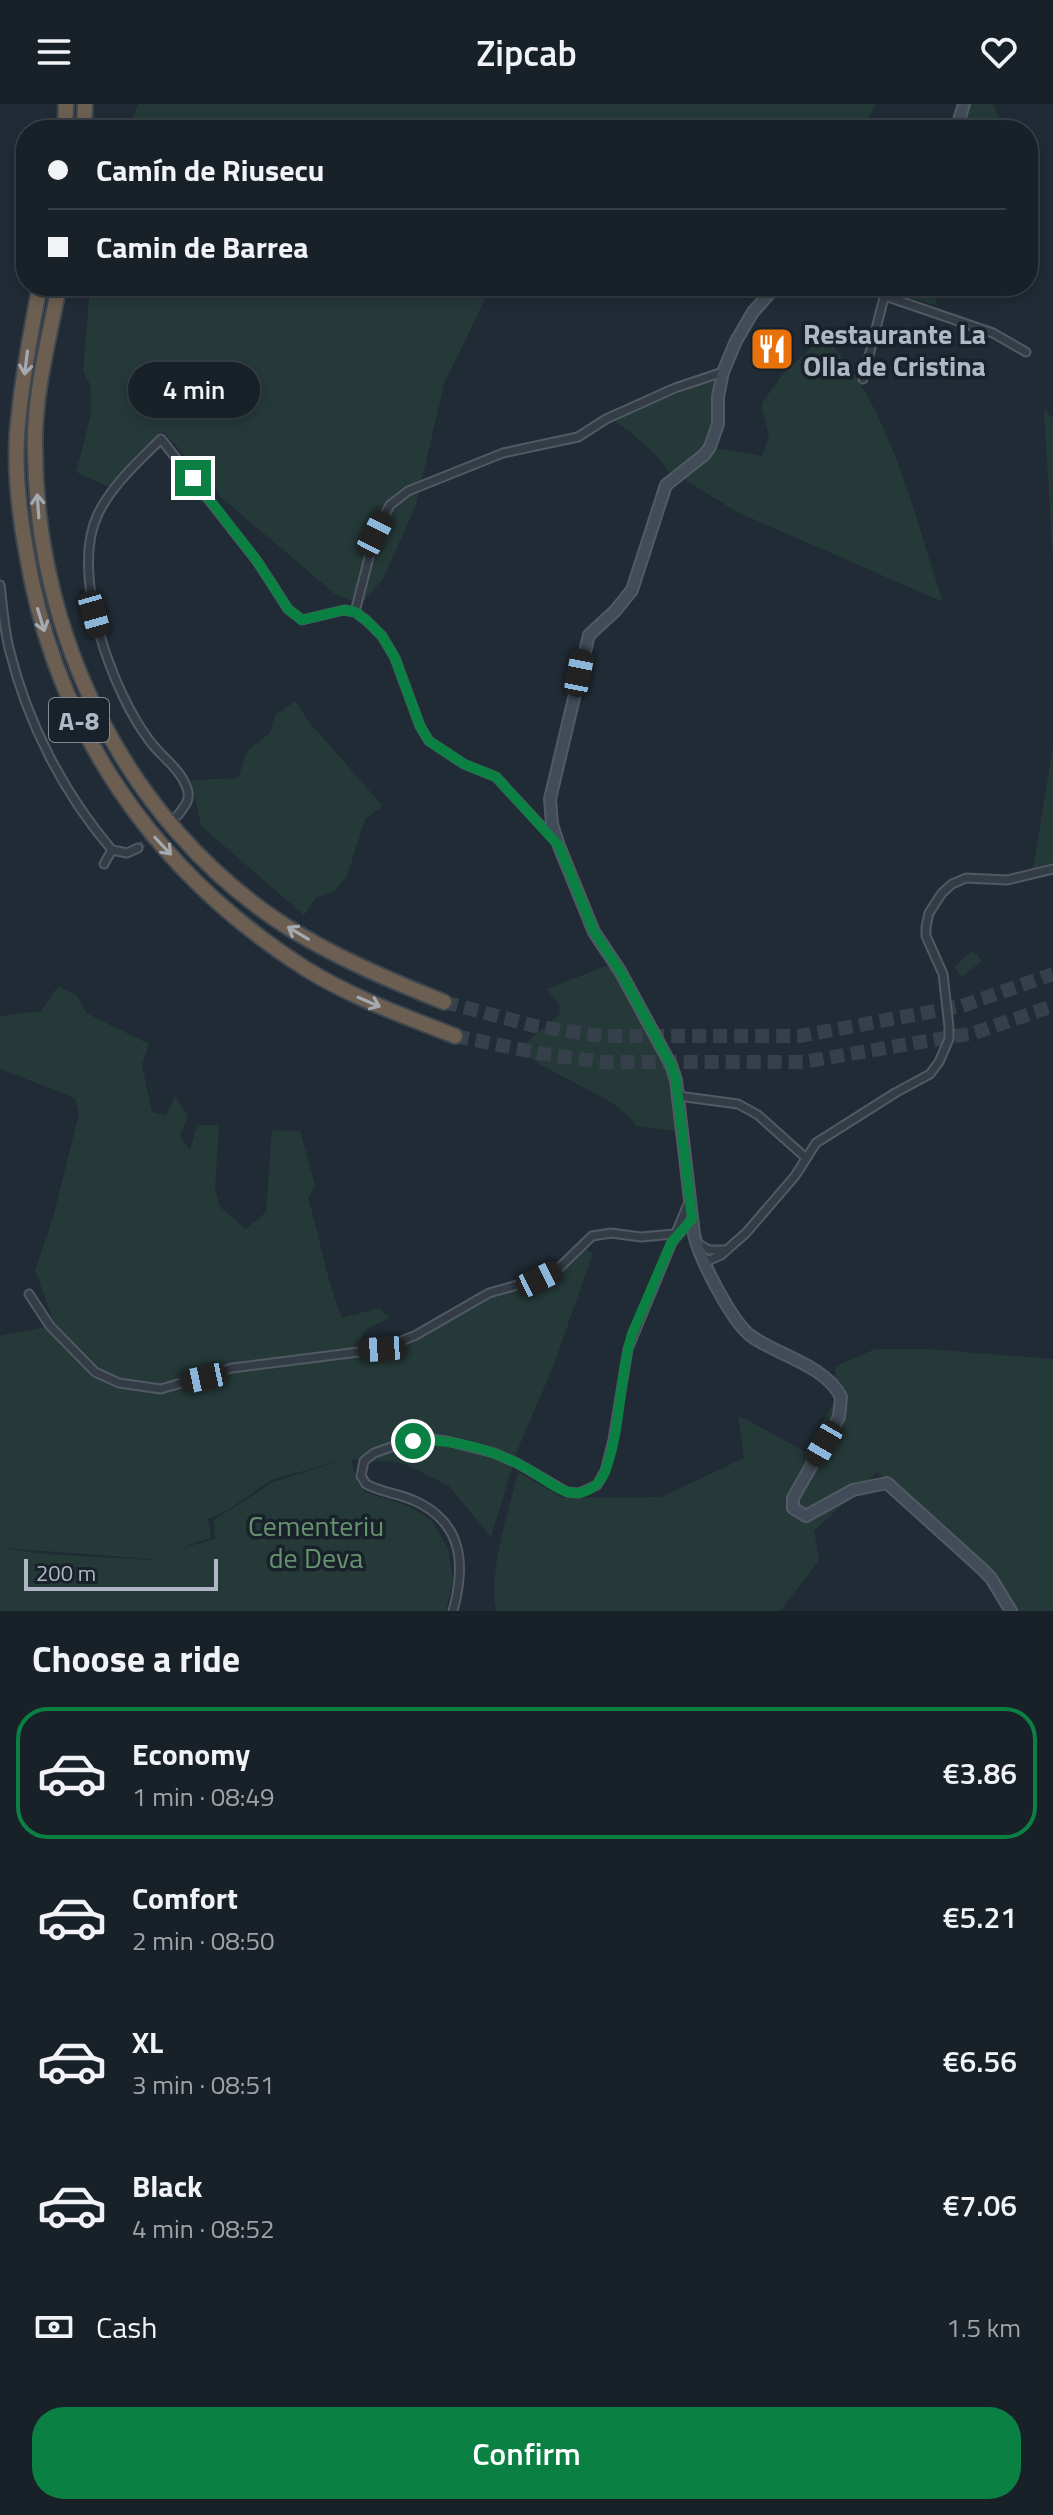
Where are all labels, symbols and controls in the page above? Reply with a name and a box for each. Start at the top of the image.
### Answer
text: Zipcab [476,25,577,80]
icon: menu [32,30,76,74]
icon: heart [977,30,1021,74]
text: Camín de Riusecu [96,147,324,193]
text: Camin de Barrea [96,224,309,270]
place label: Restaurante La Olla de Cristina [803,312,986,387]
restaurant icon: Restaurante La Olla de Cristina [748,325,796,373]
one-way arrow [18,349,33,375]
callout: 4 min [127,362,259,418]
text: 4 min [163,370,225,409]
route end [175,460,211,496]
one-way arrow [30,493,45,520]
car [353,507,397,561]
car [76,588,112,640]
one-way arrow [34,606,49,632]
car [563,647,595,699]
road number: A-8 [49,698,109,742]
one-way arrow [154,836,172,856]
one-way arrow [287,924,310,940]
one-way arrow [356,995,381,1010]
car [512,1258,566,1300]
car [357,1335,407,1363]
car [178,1361,230,1395]
car [802,1417,846,1471]
route start [395,1423,431,1459]
park label: Cementeriu de Deva [248,1504,384,1579]
scale bar [24,1555,218,1591]
text: 200 m [36,1556,96,1590]
text: Choose a ride [32,1631,240,1686]
text: Economy [132,1731,250,1777]
icon: car [36,1737,108,1809]
text: €3.86 [943,1750,1017,1796]
text: 1 min · 08:49 [132,1777,275,1816]
text: Comfort [132,1875,238,1921]
icon: car [36,1881,108,1953]
text: €5.21 [943,1894,1017,1940]
text: 2 min · 08:50 [132,1921,275,1960]
text: XL [132,2019,163,2065]
icon: car [36,2025,108,2097]
text: €6.56 [943,2038,1017,2084]
text: 3 min · 08:51 [132,2065,275,2104]
text: Black [132,2163,203,2209]
icon: car [36,2169,108,2241]
text: €7.06 [943,2182,1017,2228]
text: 4 min · 08:52 [132,2209,275,2248]
text: Cash [96,2304,157,2350]
icon: cash [32,2305,76,2349]
text: 1.5 km [946,2308,1021,2347]
button: Confirm [32,2407,1021,2499]

